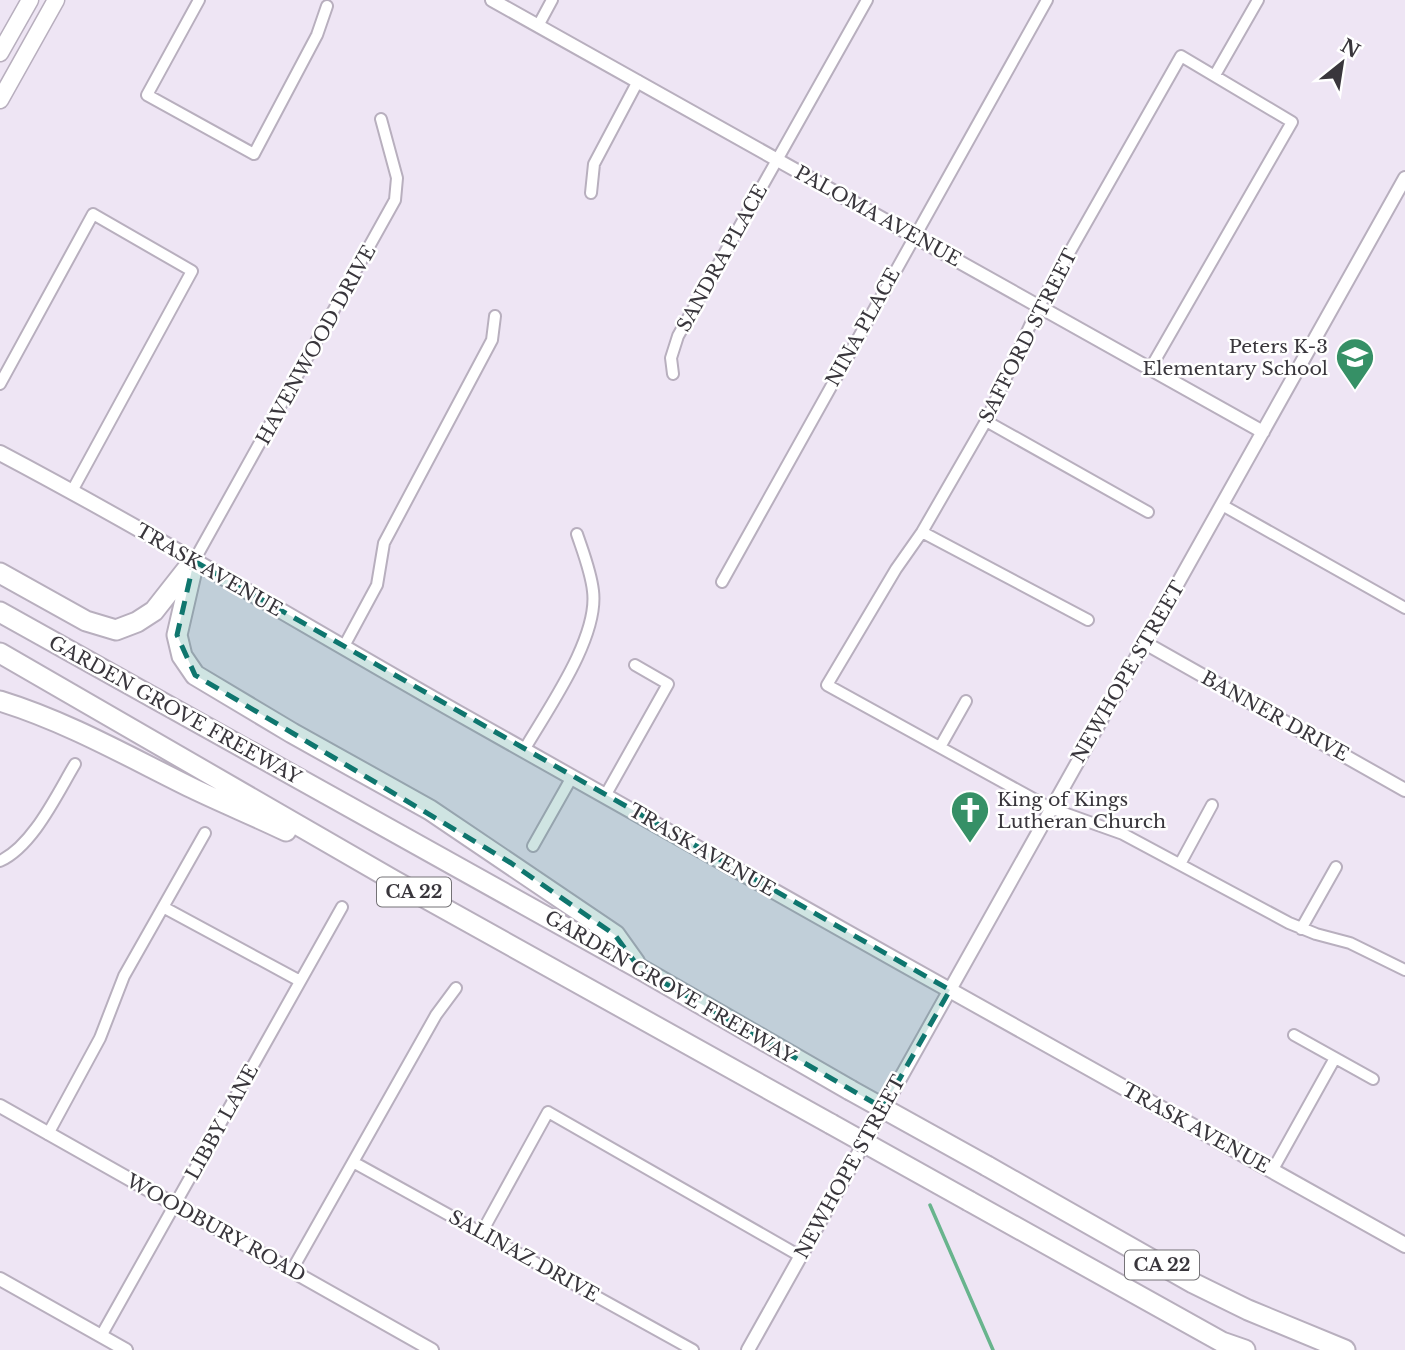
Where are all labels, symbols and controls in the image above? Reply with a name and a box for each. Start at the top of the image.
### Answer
north arrow [1307,28,1377,98]
text: N [1337,34,1364,63]
street label: PALOMA AVENUE [791,161,965,271]
street label: SANDRA PLACE [672,180,772,336]
street label: HAVENWOOD DRIVE [252,241,380,449]
street label: SAFFORD STREET [974,245,1082,427]
street label: NINA PLACE [821,264,905,390]
place label: Peters K-3 Elementary School [1142,335,1328,380]
school or university icon: Peters K-3 Elementary School [1334,336,1376,391]
street label: TRASK AVENUE [132,519,286,621]
street label: NEWHOPE STREET [1067,577,1189,767]
street label: GARDEN GROVE FREEWAY [45,631,305,789]
street label: BANNER DRIVE [1197,666,1353,766]
place label: King of Kings Lutheran Church [997,788,1166,833]
church icon: King of Kings Lutheran Church [949,789,991,844]
street label: TRASK AVENUE [625,799,779,901]
road number: CA 22 [377,878,451,906]
street label: GARDEN GROVE FREEWAY [541,906,799,1068]
street label: LIBBY LANE [181,1060,263,1184]
street label: NEWHOPE STREET [790,1071,910,1263]
street label: TRASK AVENUE [1118,1078,1274,1178]
street label: WOODBURY ROAD [122,1169,310,1287]
street label: SALINAZ DRIVE [445,1205,603,1307]
road number: CA 22 [1125,1250,1199,1280]

